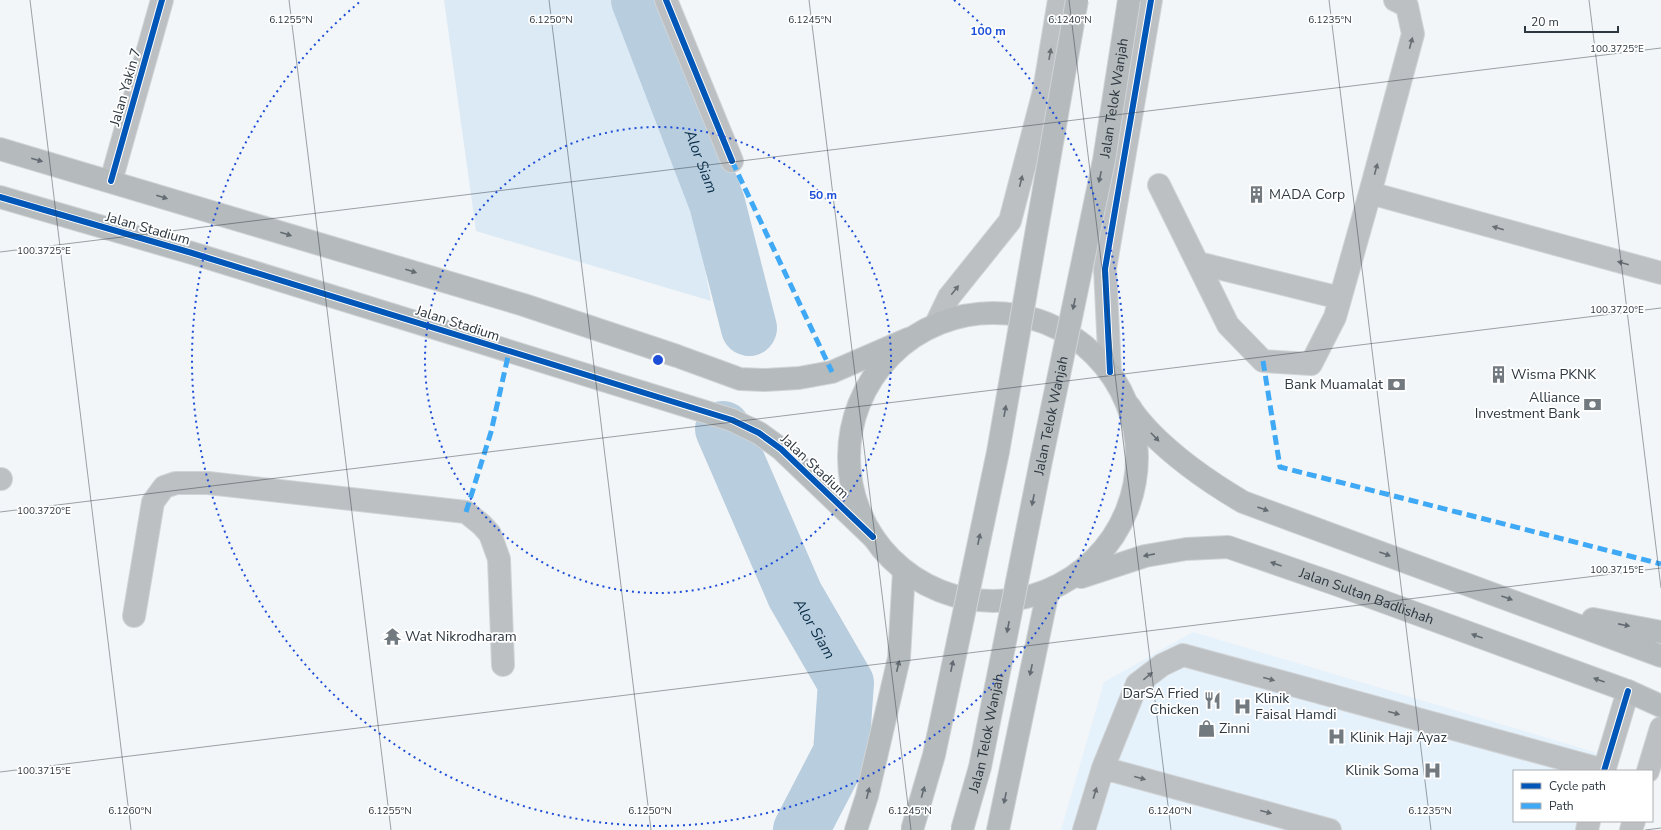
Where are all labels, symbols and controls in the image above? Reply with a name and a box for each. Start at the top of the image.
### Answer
scale bar [1525,8,1618,34]
text: 6.1255°N [269,13,313,27]
text: 6.1250°N [529,13,573,27]
text: 6.1245°N [788,13,832,27]
text: 6.1240°N [1048,13,1092,27]
text: 6.1235°N [1308,13,1352,27]
text: 20 m [1531,14,1559,30]
text: 100 m [970,23,1006,39]
street label: Jalan Telok Wanjah [1095,37,1133,160]
one-way arrow [1408,37,1414,49]
text: 100.3725°E [1590,42,1644,56]
street label: Jalan Yakin 7 [105,46,146,129]
one-way arrow [1047,48,1053,60]
water label: Alor Siam [679,126,722,196]
one-way arrow [32,157,44,163]
one-way arrow [1373,163,1379,175]
one-way arrow [1097,170,1103,183]
one-way arrow [1018,174,1024,187]
building icon: MADA Corp [1246,184,1266,204]
place label: MADA Corp [1269,185,1345,204]
text: 50 m [809,187,837,203]
one-way arrow [156,194,168,200]
street label: Jalan Stadium [102,207,192,250]
one-way arrow [1492,225,1504,231]
one-way arrow [281,231,293,237]
text: 100.3725°E [17,244,71,258]
one-way arrow [1617,260,1629,266]
one-way arrow [405,268,417,274]
one-way arrow [950,284,959,295]
one-way arrow [1070,298,1076,310]
street label: Jalan Stadium [412,301,502,346]
text: 100.3720°E [1590,303,1644,317]
centre of rings [651,353,665,367]
street label: Jalan Telok Wanjah [1029,354,1073,478]
building icon: Wisma PKNK [1488,364,1508,384]
place label: Wisma PKNK [1511,365,1596,384]
bank icon: Bank Muamalat [1386,374,1406,394]
place label: Bank Muamalat [1284,375,1383,394]
place label: Alliance Investment Bank [1475,388,1581,423]
bank icon: Alliance Investment Bank [1583,395,1603,415]
one-way arrow [1002,405,1008,417]
street label: Jalan Stadium [776,429,853,503]
one-way arrow [1151,432,1160,442]
one-way arrow [1030,494,1036,506]
text: 100.3720°E [17,504,71,518]
one-way arrow [1257,506,1269,512]
one-way arrow [977,533,983,545]
one-way arrow [1379,551,1391,557]
one-way arrow [1143,553,1155,559]
one-way arrow [1269,560,1281,566]
street label: Jalan Sultan Badlishah [1296,563,1437,629]
text: 100.3715°E [1590,563,1644,577]
water label: Alor Siam [789,594,840,663]
one-way arrow [1501,596,1513,602]
one-way arrow [1004,621,1010,633]
one-way arrow [1618,622,1630,628]
temple icon: Wat Nikrodharam [382,626,402,646]
place label: Wat Nikrodharam [405,627,517,646]
one-way arrow [1471,632,1483,638]
one-way arrow [895,660,901,672]
one-way arrow [950,660,956,672]
one-way arrow [1028,664,1034,677]
one-way arrow [1142,671,1153,680]
street label: Jalan Telok Wanjah [964,672,1008,796]
one-way arrow [1263,676,1275,682]
one-way arrow [1593,677,1605,683]
place label: DarSA Fried Chicken [1122,684,1199,719]
place label: Klinik Faisal Hamdi [1255,689,1336,724]
restaurant icon: DarSA Fried Chicken [1202,691,1222,711]
hospital icon: Klinik Faisal Hamdi [1232,696,1252,716]
one-way arrow [1389,710,1401,716]
shop icon: Zinni [1196,718,1216,738]
place label: Zinni [1219,719,1250,738]
hospital icon: Klinik Haji Ayaz [1327,727,1347,747]
place label: Klinik Haji Ayaz [1350,728,1447,747]
hospital icon: Klinik Soma [1422,760,1442,780]
place label: Klinik Soma [1345,761,1419,780]
text: 100.3715°E [17,764,71,778]
legend [1513,770,1653,822]
one-way arrow [1134,776,1146,782]
text: Cycle path [1549,778,1606,794]
one-way arrow [865,786,871,799]
one-way arrow [920,786,926,798]
one-way arrow [1092,786,1098,798]
one-way arrow [1001,791,1007,804]
text: Path [1549,798,1574,814]
text: 6.1260°N [108,804,152,818]
text: 6.1255°N [368,804,412,818]
text: 6.1250°N [628,804,672,818]
text: 6.1245°N [888,804,932,818]
text: 6.1240°N [1148,804,1192,818]
text: 6.1235°N [1408,804,1452,818]
one-way arrow [1259,810,1272,816]

